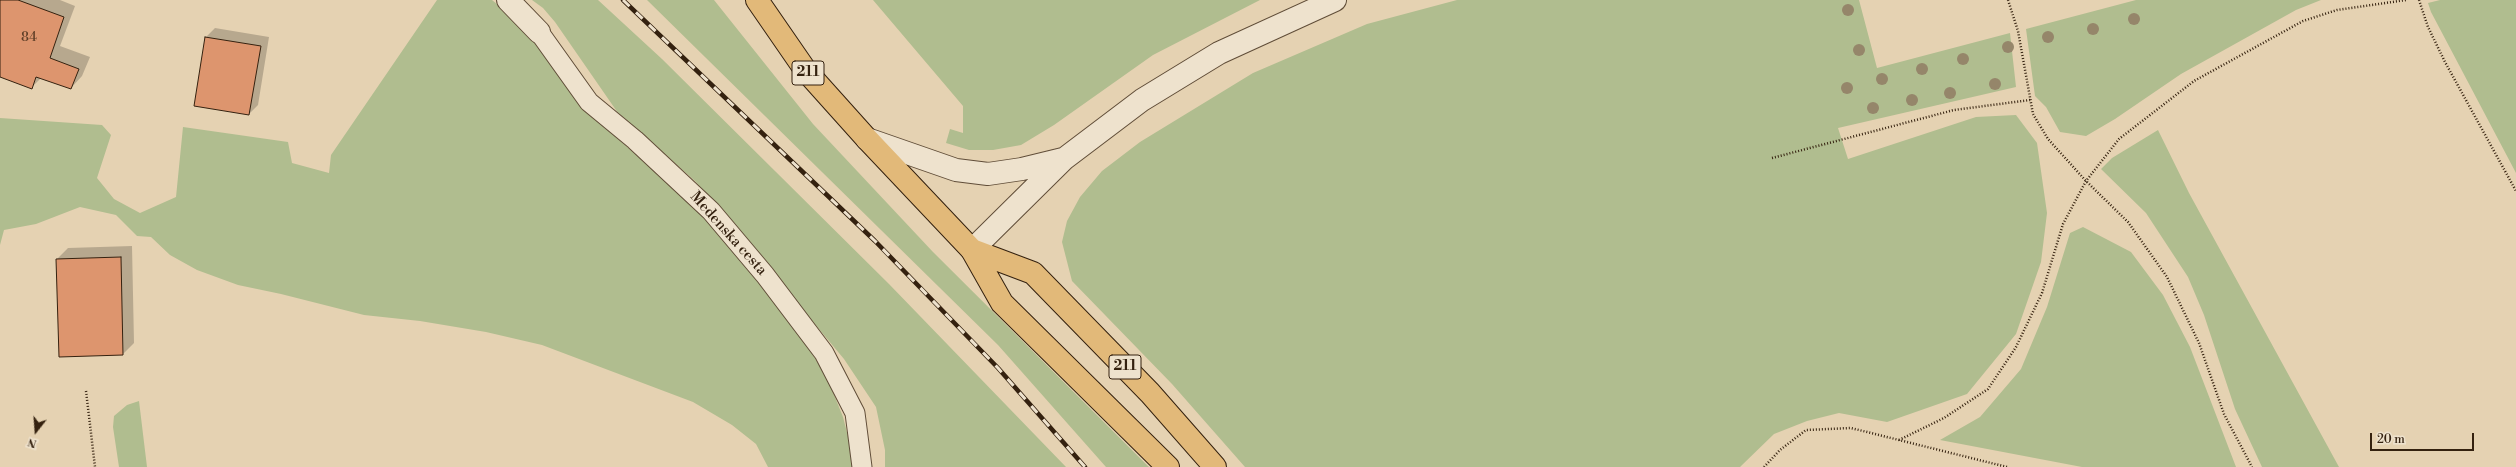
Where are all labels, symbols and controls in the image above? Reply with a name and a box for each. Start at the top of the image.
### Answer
house number: 84 [21,30,37,46]
road number: 211 [792,61,824,85]
street label: Medenska cesta [686,188,770,280]
road number: 211 [1109,355,1141,379]
north arrow [16,411,56,451]
scale bar [2372,425,2476,451]
text: 20 m [2377,432,2405,447]
text: N [26,435,39,450]

